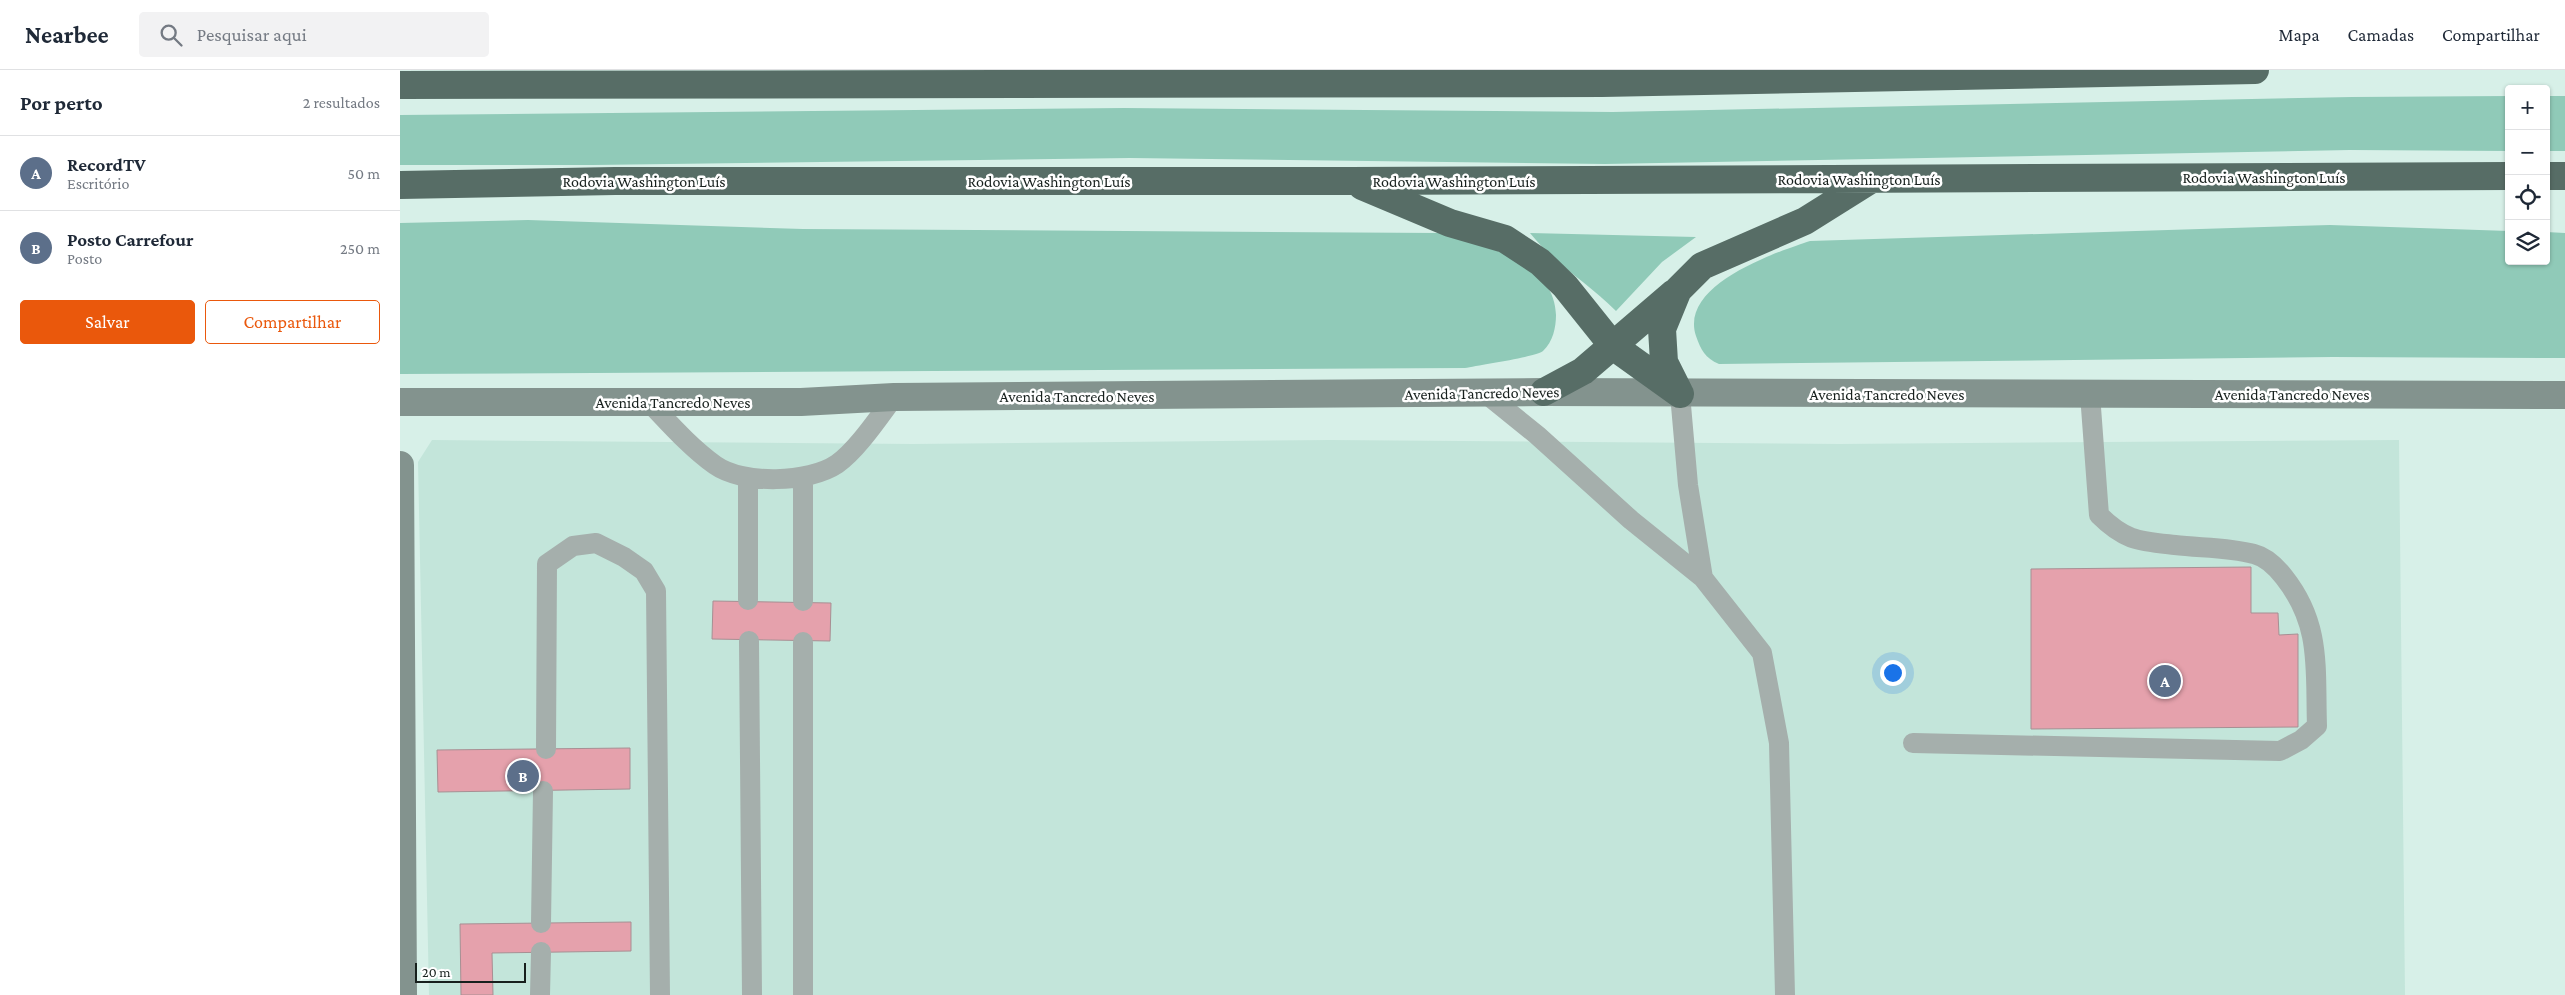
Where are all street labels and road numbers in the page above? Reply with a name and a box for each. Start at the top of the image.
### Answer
street label: Rodovia Washington Luís [2182,169,2346,187]
street label: Rodovia Washington Luís [1777,171,1941,189]
street label: Rodovia Washington Luís [562,173,726,191]
street label: Rodovia Washington Luís [967,173,1131,191]
street label: Rodovia Washington Luís [1372,173,1536,191]
street label: Avenida Tancredo Neves [1404,383,1560,403]
street label: Avenida Tancredo Neves [1809,386,1965,403]
street label: Avenida Tancredo Neves [2214,386,2370,403]
street label: Avenida Tancredo Neves [999,388,1155,405]
street label: Avenida Tancredo Neves [595,394,751,411]

